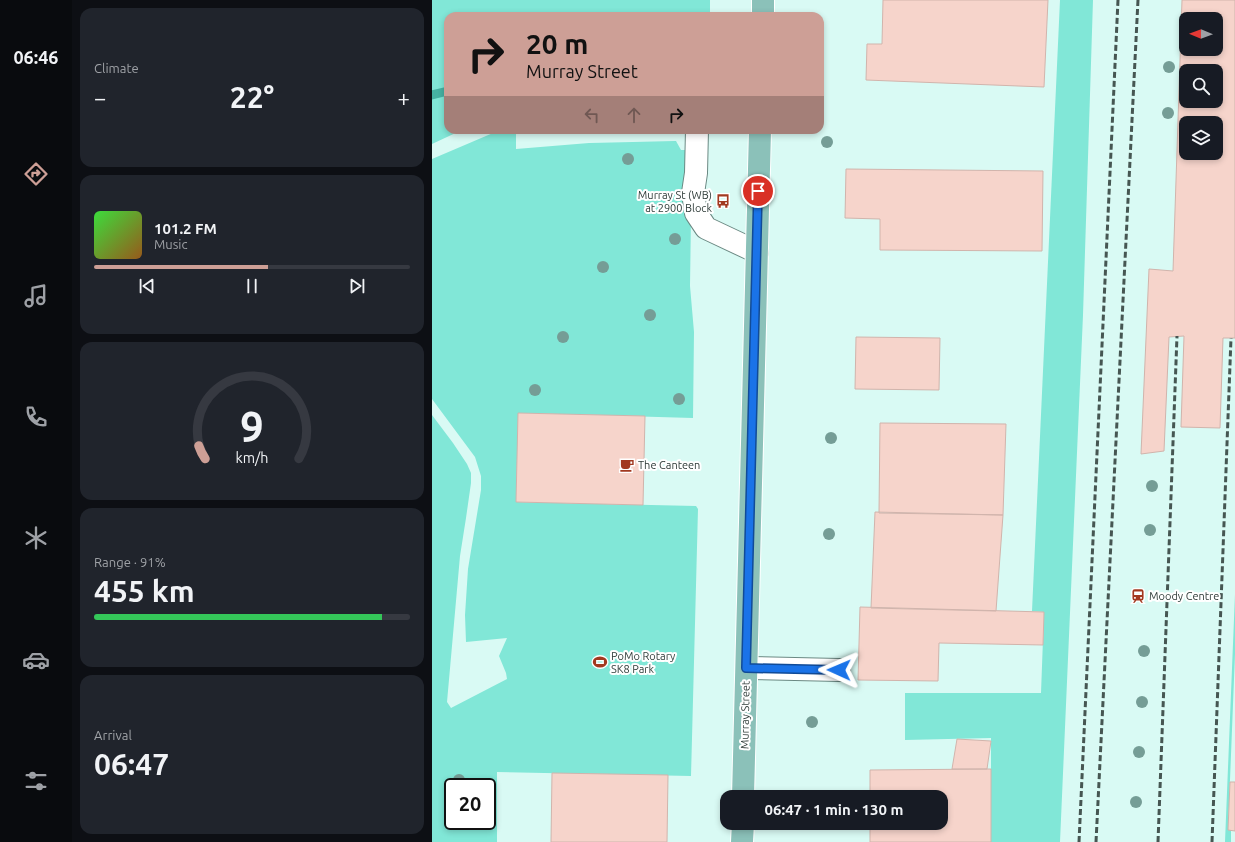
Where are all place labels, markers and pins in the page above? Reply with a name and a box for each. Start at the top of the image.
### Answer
pin [741,174,775,208]
place label: Murray St (WB) at 2900 Block [638,189,712,214]
bus stop icon: Murray St (WB) at 2900 Block [715,193,731,209]
cafe icon: The Canteen [619,457,635,473]
place label: The Canteen [638,459,700,471]
station icon: Moody Centre [1130,588,1146,604]
place label: Moody Centre [1149,590,1219,602]
place label: PoMo Rotary SK8 Park [611,650,676,675]
sports icon: PoMo Rotary SK8 Park [592,654,608,670]

